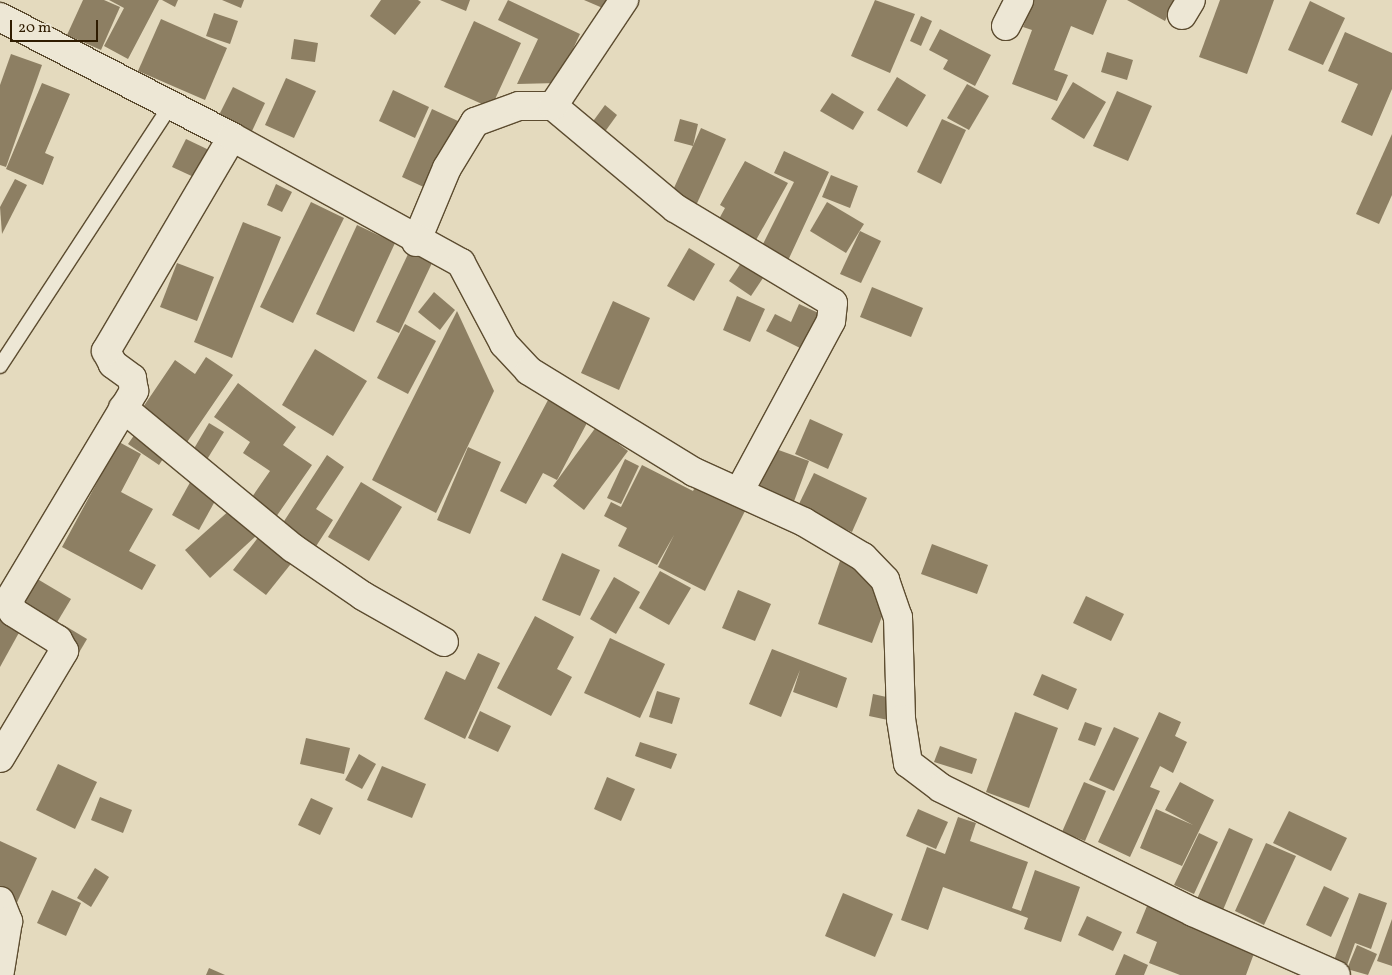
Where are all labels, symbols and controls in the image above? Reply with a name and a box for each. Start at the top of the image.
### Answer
scale bar [12,10,100,42]
text: 20 m [18,18,51,39]

